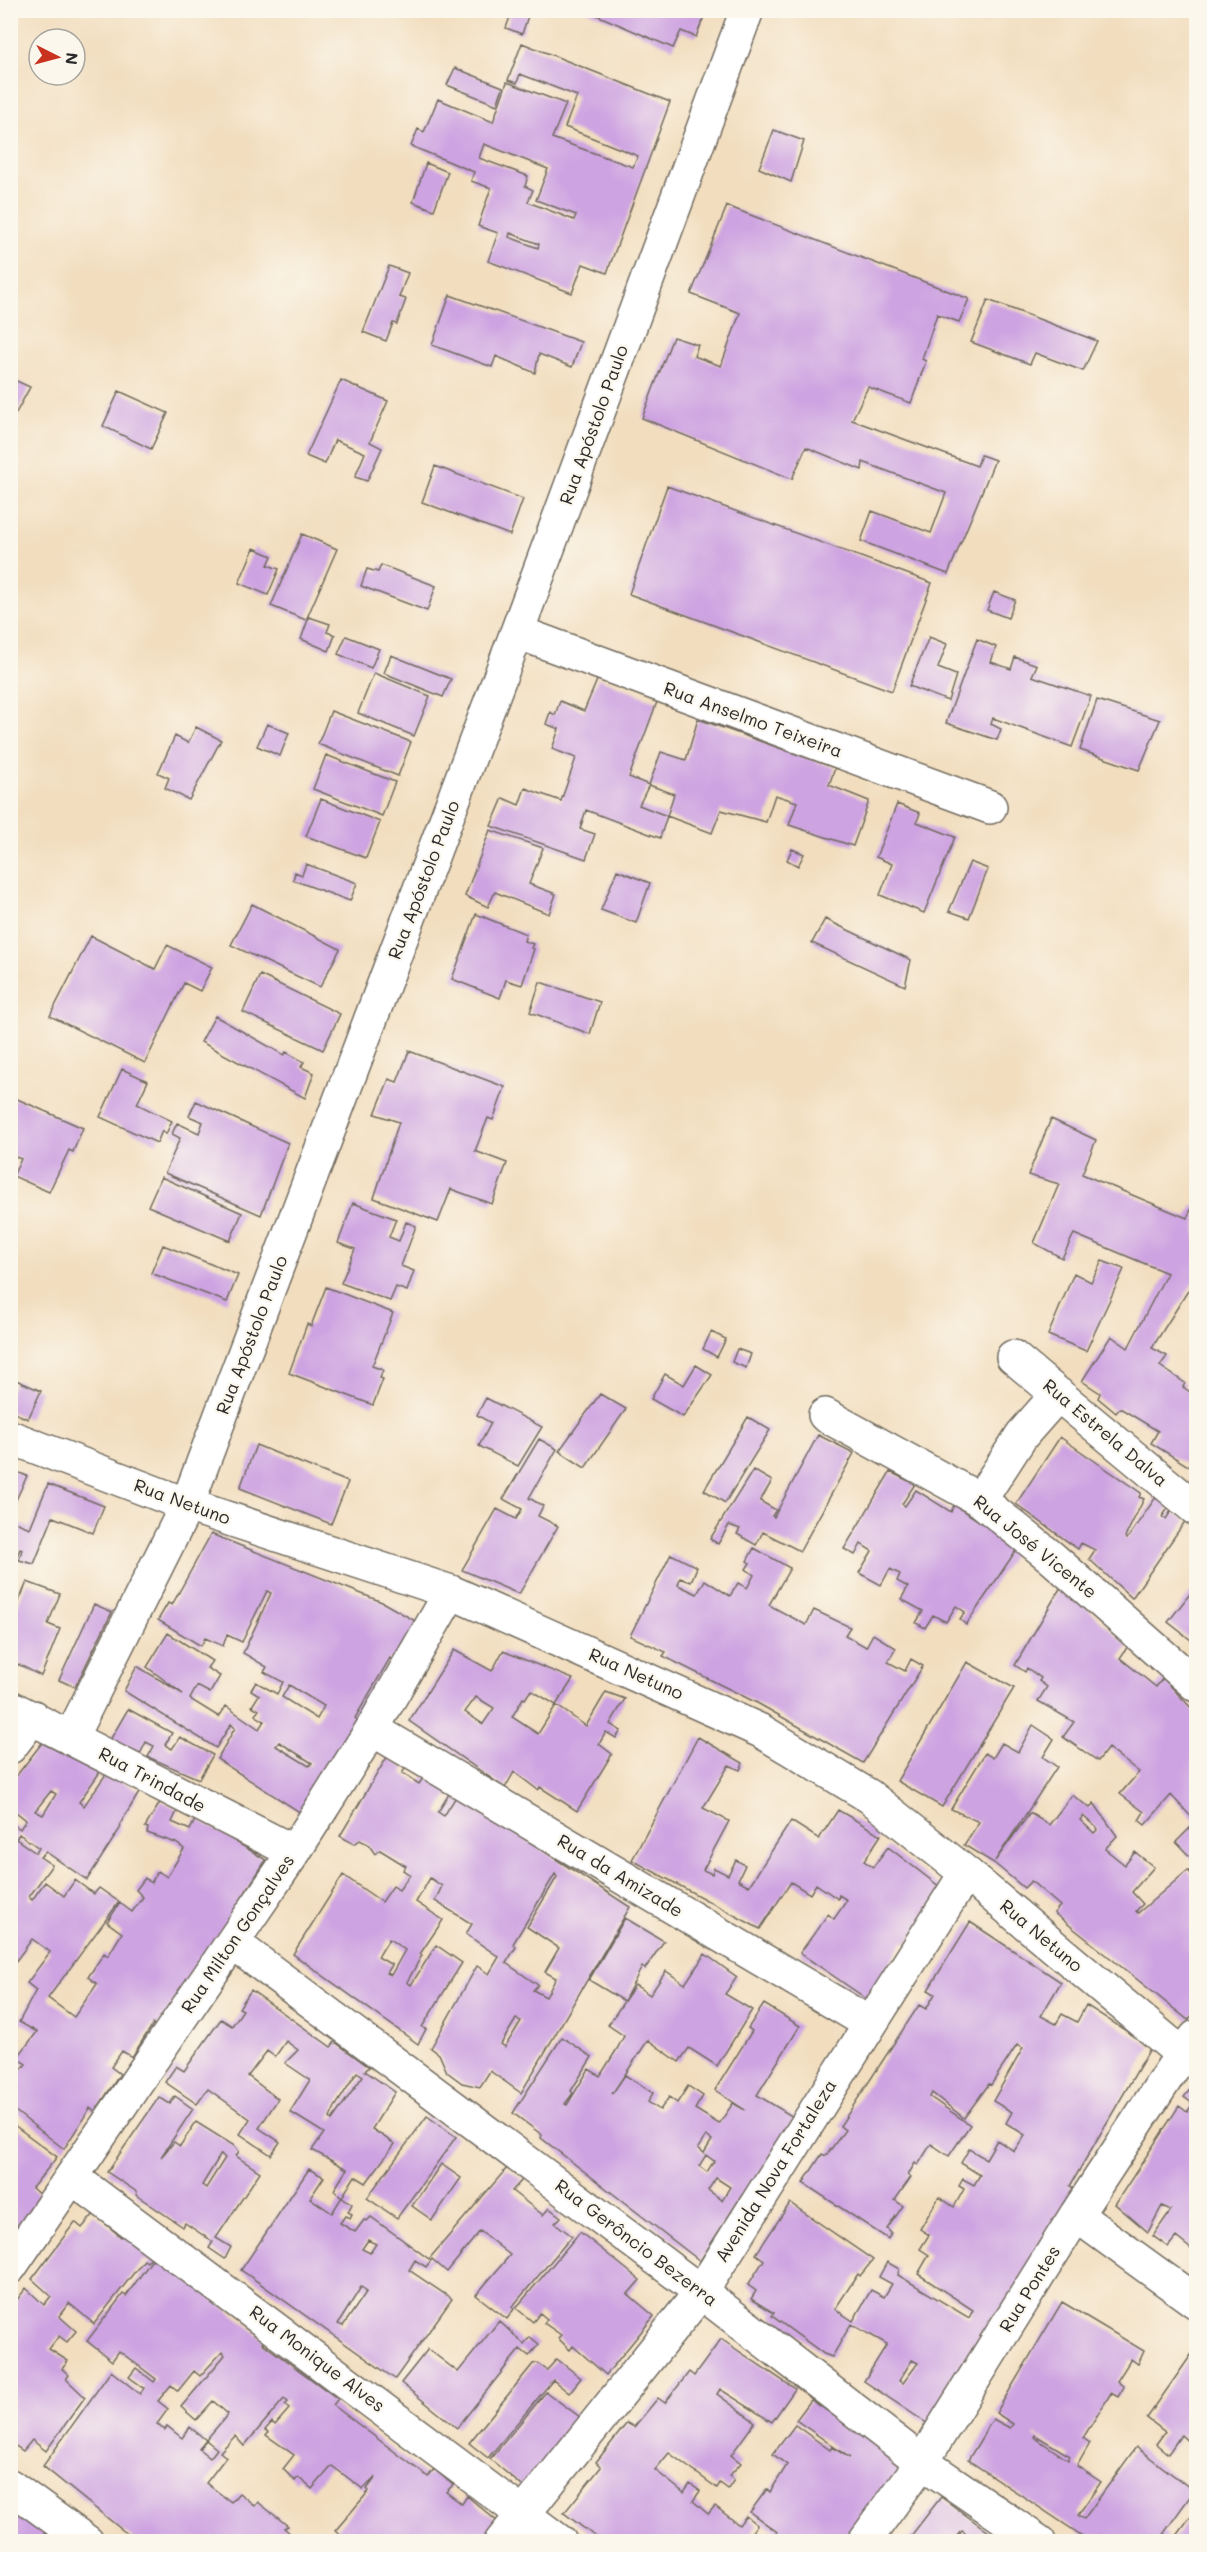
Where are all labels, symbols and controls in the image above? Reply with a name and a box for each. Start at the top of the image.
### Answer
north arrow [27,27,87,87]
text: N [61,51,83,66]
street label: Rua Apóstolo Paulo [553,341,633,508]
street label: Rua Anselmo Teixeira [661,676,846,763]
street label: Rua Apóstolo Paulo [382,797,465,962]
street label: Rua Apóstolo Paulo [210,1252,293,1417]
street label: Rua Estrela Dalva [1038,1373,1173,1492]
street label: Rua Netuno [131,1472,234,1530]
street label: Rua José Vicente [969,1489,1102,1604]
street label: Rua Netuno [585,1642,688,1705]
street label: Rua Trindade [95,1741,210,1817]
street label: Rua da Amizade [553,1828,688,1922]
street label: Rua Milton Gonçalves [175,1849,299,2018]
street label: Rua Netuno [995,1894,1088,1977]
street label: Avenida Nova Fortaleza [709,2074,841,2266]
street label: Rua Gerôncio Bezerra [550,2173,723,2311]
street label: Rua Pontes [993,2241,1065,2336]
street label: Rua Monique Alves [245,2299,390,2417]

